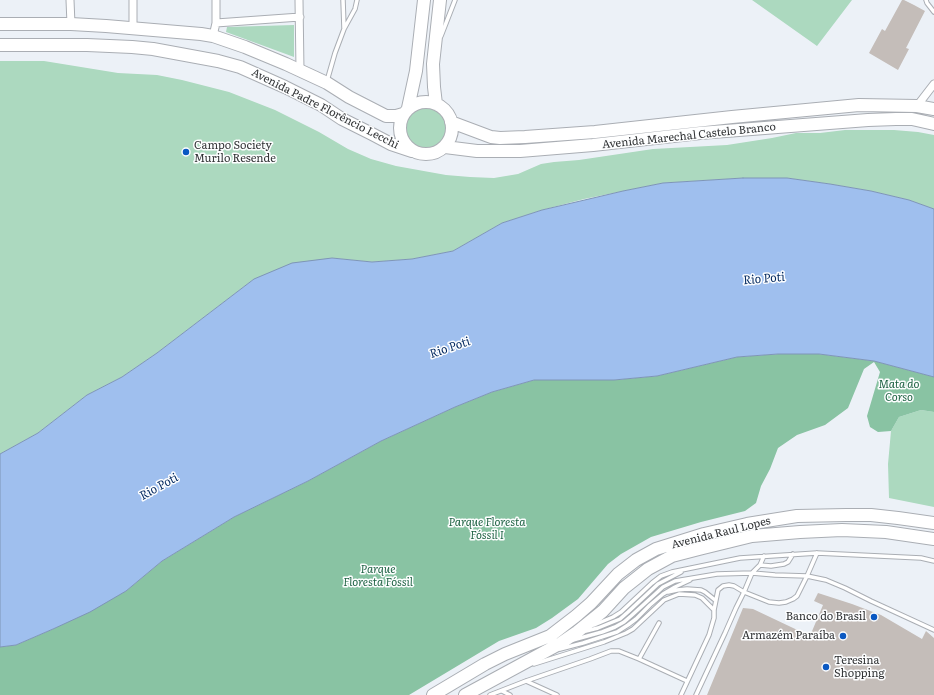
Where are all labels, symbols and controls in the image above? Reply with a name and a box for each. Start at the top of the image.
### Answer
street label: Avenida Padre Florêncio Lecchi [249,66,401,152]
street label: Avenida Marechal Castelo Branco [602,120,776,152]
place label: Campo Society Murilo Resende [194,139,276,165]
marker: Campo Society Murilo Resende [181,147,191,157]
water label: Rio Poti [743,270,785,288]
water label: Rio Poti [428,334,472,362]
park label: Mata do Corso [879,378,919,404]
water label: Rio Poti [137,471,181,503]
street label: Avenida Raul Lopes [670,514,772,552]
park label: Parque Floresta Fóssil I [448,516,526,542]
park label: Parque Floresta Fóssil [343,563,413,589]
place label: Banco do Brasil [786,610,866,624]
marker: Banco do Brasil [869,612,879,622]
place label: Armazém Paraíba [742,629,835,643]
marker: Armazém Paraíba [838,631,848,641]
place label: Teresina Shopping [834,654,885,680]
marker: Teresina Shopping [821,662,831,672]

